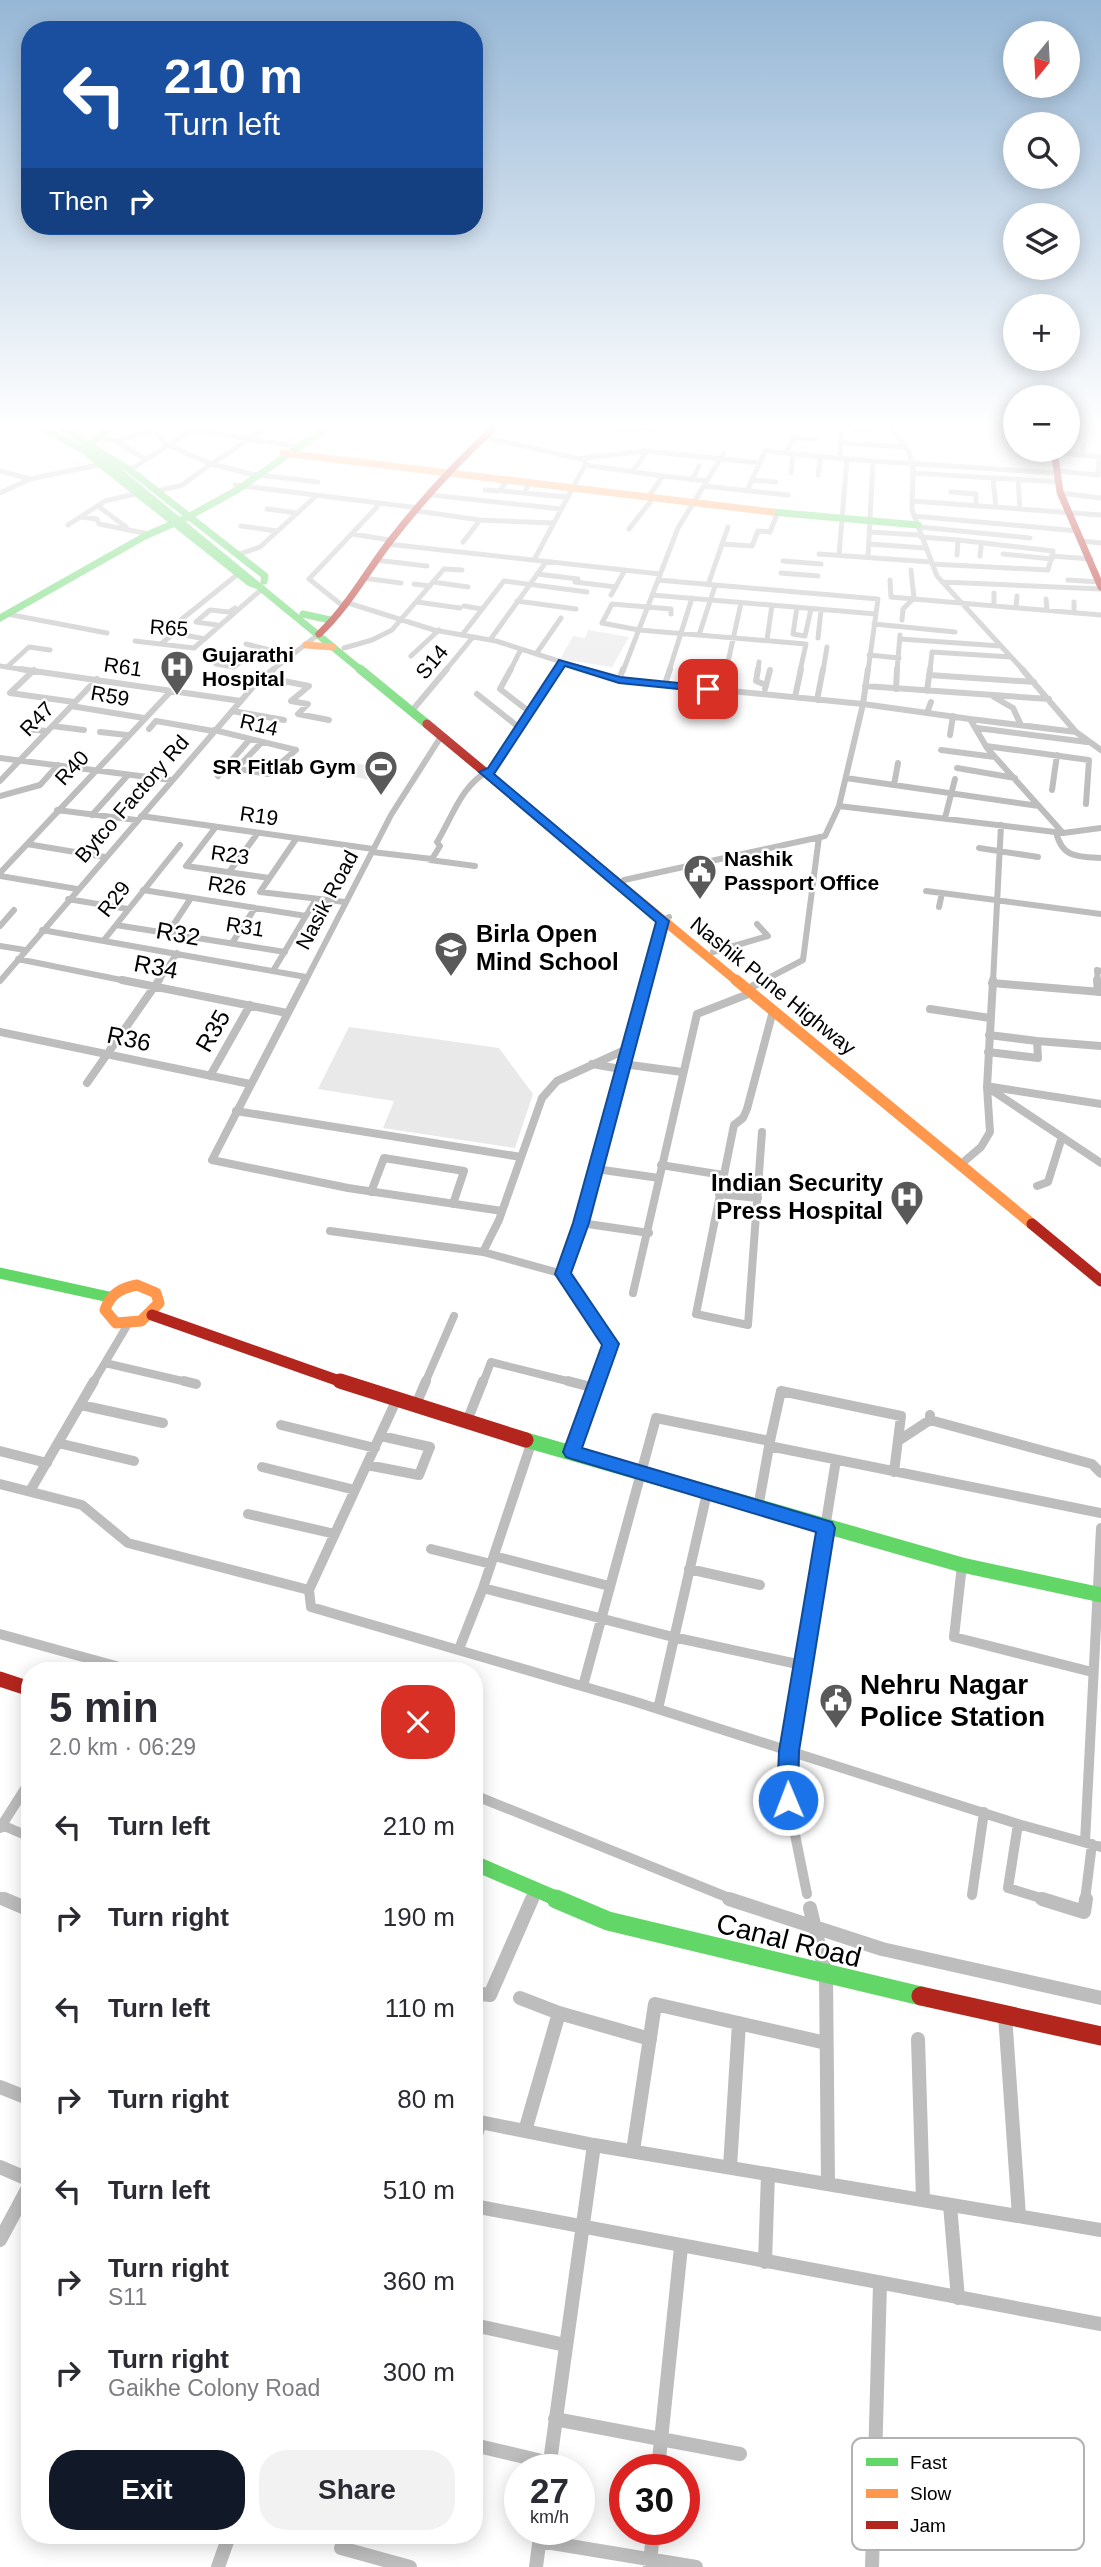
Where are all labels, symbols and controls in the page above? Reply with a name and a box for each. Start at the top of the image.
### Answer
north arrow [1003,21,1080,98]
map controls [1003,21,1080,462]
icon: left [49,49,140,140]
text: 210 m [164,49,303,103]
text: Turn left [164,106,280,142]
button: search [1003,112,1080,189]
icon: right [122,182,160,220]
text: Then [49,186,108,216]
button: layers [1003,203,1080,280]
button: + [1003,294,1080,371]
button: − [1003,385,1080,462]
street label: R65 [149,615,189,640]
street label: S14 [411,640,453,683]
place label: Gujarathi Hospital [202,643,294,690]
hospital icon: Gujarathi Hospital [158,648,196,697]
street label: R61 [102,652,144,681]
pin [678,659,738,719]
icon: arrive [689,670,727,708]
street label: R59 [89,681,131,710]
street label: R47 [15,697,58,740]
street label: R14 [238,709,281,740]
street label: Bytco Factory Rd [70,730,193,867]
street label: R40 [50,746,93,790]
sports icon: SR Fitlab Gym [362,748,400,797]
place label: SR Fitlab Gym [212,755,356,778]
street label: R19 [238,801,280,830]
street label: R23 [209,840,251,869]
street label: Nasik Road [291,846,362,953]
place label: Nashik Passport Office [724,847,879,894]
public building icon: Nashik Passport Office [681,852,719,901]
street label: R26 [206,871,248,900]
street label: R29 [93,876,135,921]
street label: R31 [224,912,266,941]
street label: Nashik Pune Highway [686,912,861,1060]
street label: R32 [154,916,202,951]
place label: Birla Open Mind School [476,920,619,975]
school or university icon: Birla Open Mind School [432,929,470,978]
street label: R34 [132,949,180,984]
street label: R35 [190,1005,235,1057]
street label: R36 [105,1021,153,1056]
place label: Indian Security Press Hospital [711,1169,884,1224]
hospital icon: Indian Security Press Hospital [888,1178,926,1227]
place label: Nehru Nagar Police Station [860,1669,1045,1732]
public building icon: Nehru Nagar Police Station [817,1681,855,1730]
text: 5 min [49,1684,159,1731]
button: close [381,1685,455,1759]
text: 2.0 km · 06:29 [49,1734,196,1760]
position arrow [751,1763,825,1837]
icon: left [49,1808,87,1846]
text: Turn left [108,1811,210,1841]
text: 210 m [383,1811,455,1841]
icon: right [49,1899,87,1937]
text: Turn right [108,1902,229,1932]
text: 190 m [383,1902,455,1932]
street label: Canal Road [713,1908,864,1973]
icon: left [49,1990,87,2028]
text: Turn left [108,1993,210,2023]
text: 110 m [385,1993,455,2023]
icon: right [49,2081,87,2119]
text: Turn right [108,2084,229,2114]
text: 80 m [397,2084,455,2114]
icon: left [49,2172,87,2210]
text: Turn left [108,2175,210,2205]
text: 510 m [383,2175,455,2205]
text: Turn right [108,2253,229,2283]
icon: right [49,2263,87,2301]
text: 360 m [383,2266,455,2296]
text: S11 [108,2284,147,2310]
text: Turn right [108,2344,229,2374]
icon: right [49,2354,87,2392]
text: 300 m [383,2357,455,2387]
text: Gaikhe Colony Road [108,2375,320,2401]
legend [852,2438,1084,2550]
button: Exit [49,2450,245,2530]
button: Share [259,2450,455,2530]
text: Fast [910,2452,948,2473]
speed limit sign: 30 [609,2454,700,2545]
text: 27 [530,2471,569,2510]
text: Slow [910,2483,951,2504]
text: km/h [530,2507,569,2527]
text: Jam [910,2515,946,2536]

